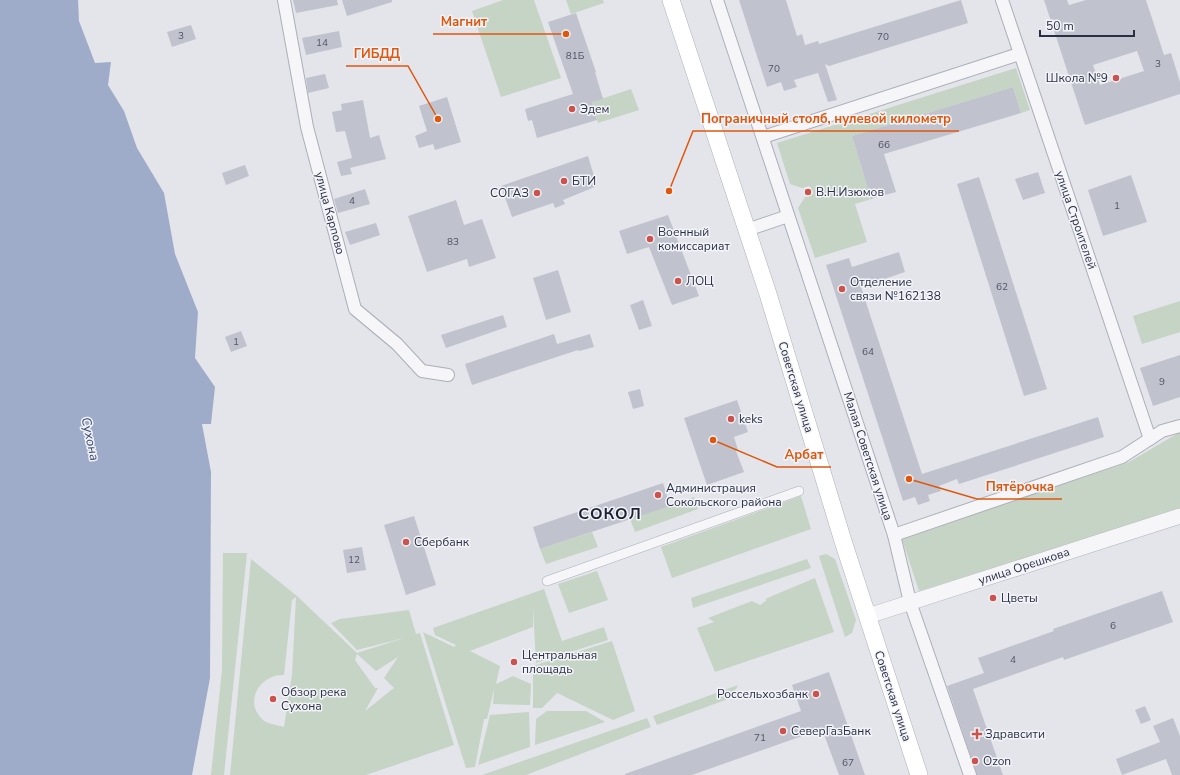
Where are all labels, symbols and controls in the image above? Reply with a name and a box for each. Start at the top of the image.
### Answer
callout: Магнит [433,9,496,34]
scale bar [1040,12,1134,38]
text: Магнит [441,13,488,31]
text: 50 m [1046,18,1074,34]
house number: 3 [178,29,184,43]
house number: 70 [877,30,889,44]
house number: 14 [316,36,328,50]
callout: ГИБДД [346,41,408,66]
text: ГИБДД [354,45,401,63]
house number: 81Б [566,49,585,63]
house number: 3 [1155,57,1161,71]
house number: 70 [768,62,780,76]
place label: Школа №9 [1046,70,1108,86]
marker: Школа №9 [1111,73,1121,83]
place label: Эдем [580,101,609,117]
marker: Эдем [567,104,577,114]
callout: Пограничный столб, нулевой километр [693,106,959,131]
text: Пограничный столб, нулевой километр [701,110,951,128]
house number: 66 [878,138,890,152]
street label: улица Строителей [1052,169,1100,271]
street label: улица Карпово [311,170,349,256]
place label: БТИ [572,173,596,189]
marker: БТИ [559,176,569,186]
place label: В.Н.Изюмов [816,184,884,200]
place label: СОГАЗ [490,185,529,201]
marker: В.Н.Изюмов [803,187,813,197]
marker: СОГАЗ [532,188,542,198]
house number: 4 [349,194,355,208]
house number: 1 [1114,199,1120,213]
place label: Военный комиссариат [658,224,730,254]
marker: Военный комиссариат [645,234,655,244]
house number: 83 [447,235,459,249]
place label: ЛОЦ [686,273,714,289]
place label: Отделение связи №162138 [850,274,941,304]
marker: ЛОЦ [673,276,683,286]
house number: 62 [996,280,1008,294]
marker: Отделение связи №162138 [837,284,847,294]
house number: 1 [233,335,239,349]
street label: Советская улица [775,339,817,435]
house number: 64 [862,345,874,359]
house number: 9 [1159,375,1165,389]
street label: Малая Советская улица [840,390,896,522]
place label: keks [739,411,763,427]
marker: keks [726,414,736,424]
water label: Сухона [77,416,103,462]
callout: Арбат [777,442,831,467]
text: Арбат [785,446,824,464]
callout: Пятёрочка [977,474,1062,499]
text: Пятёрочка [986,478,1054,496]
place label: Администрация Сокольского района [666,480,782,510]
marker: Администрация Сокольского района [653,490,663,500]
district label: СОКОЛ [578,503,642,525]
place label: Сбербанк [414,534,470,550]
marker: Сбербанк [401,537,411,547]
street label: улица Орешкова [976,544,1072,588]
house number: 12 [348,553,360,567]
place label: Цветы [1001,590,1038,606]
marker: Цветы [988,593,998,603]
house number: 6 [1110,619,1116,633]
place label: Центральная площадь [522,647,597,677]
street label: Советская улица [871,649,915,743]
house number: 4 [1010,653,1016,667]
marker: Центральная площадь [509,657,519,667]
place label: Обзор река Сухона [281,684,346,714]
place label: Россельхозбанк [717,686,809,702]
marker: Россельхозбанк [811,689,821,699]
marker: Обзор река Сухона [268,694,278,704]
place label: СеверГазБанк [791,723,871,739]
marker: СеверГазБанк [778,726,788,736]
place label: Здравсити [985,726,1045,742]
marker: Здравсити [972,729,982,739]
house number: 71 [754,731,766,745]
place label: Ozon [983,753,1011,769]
house number: 67 [842,756,854,770]
marker: Ozon [970,756,980,766]

